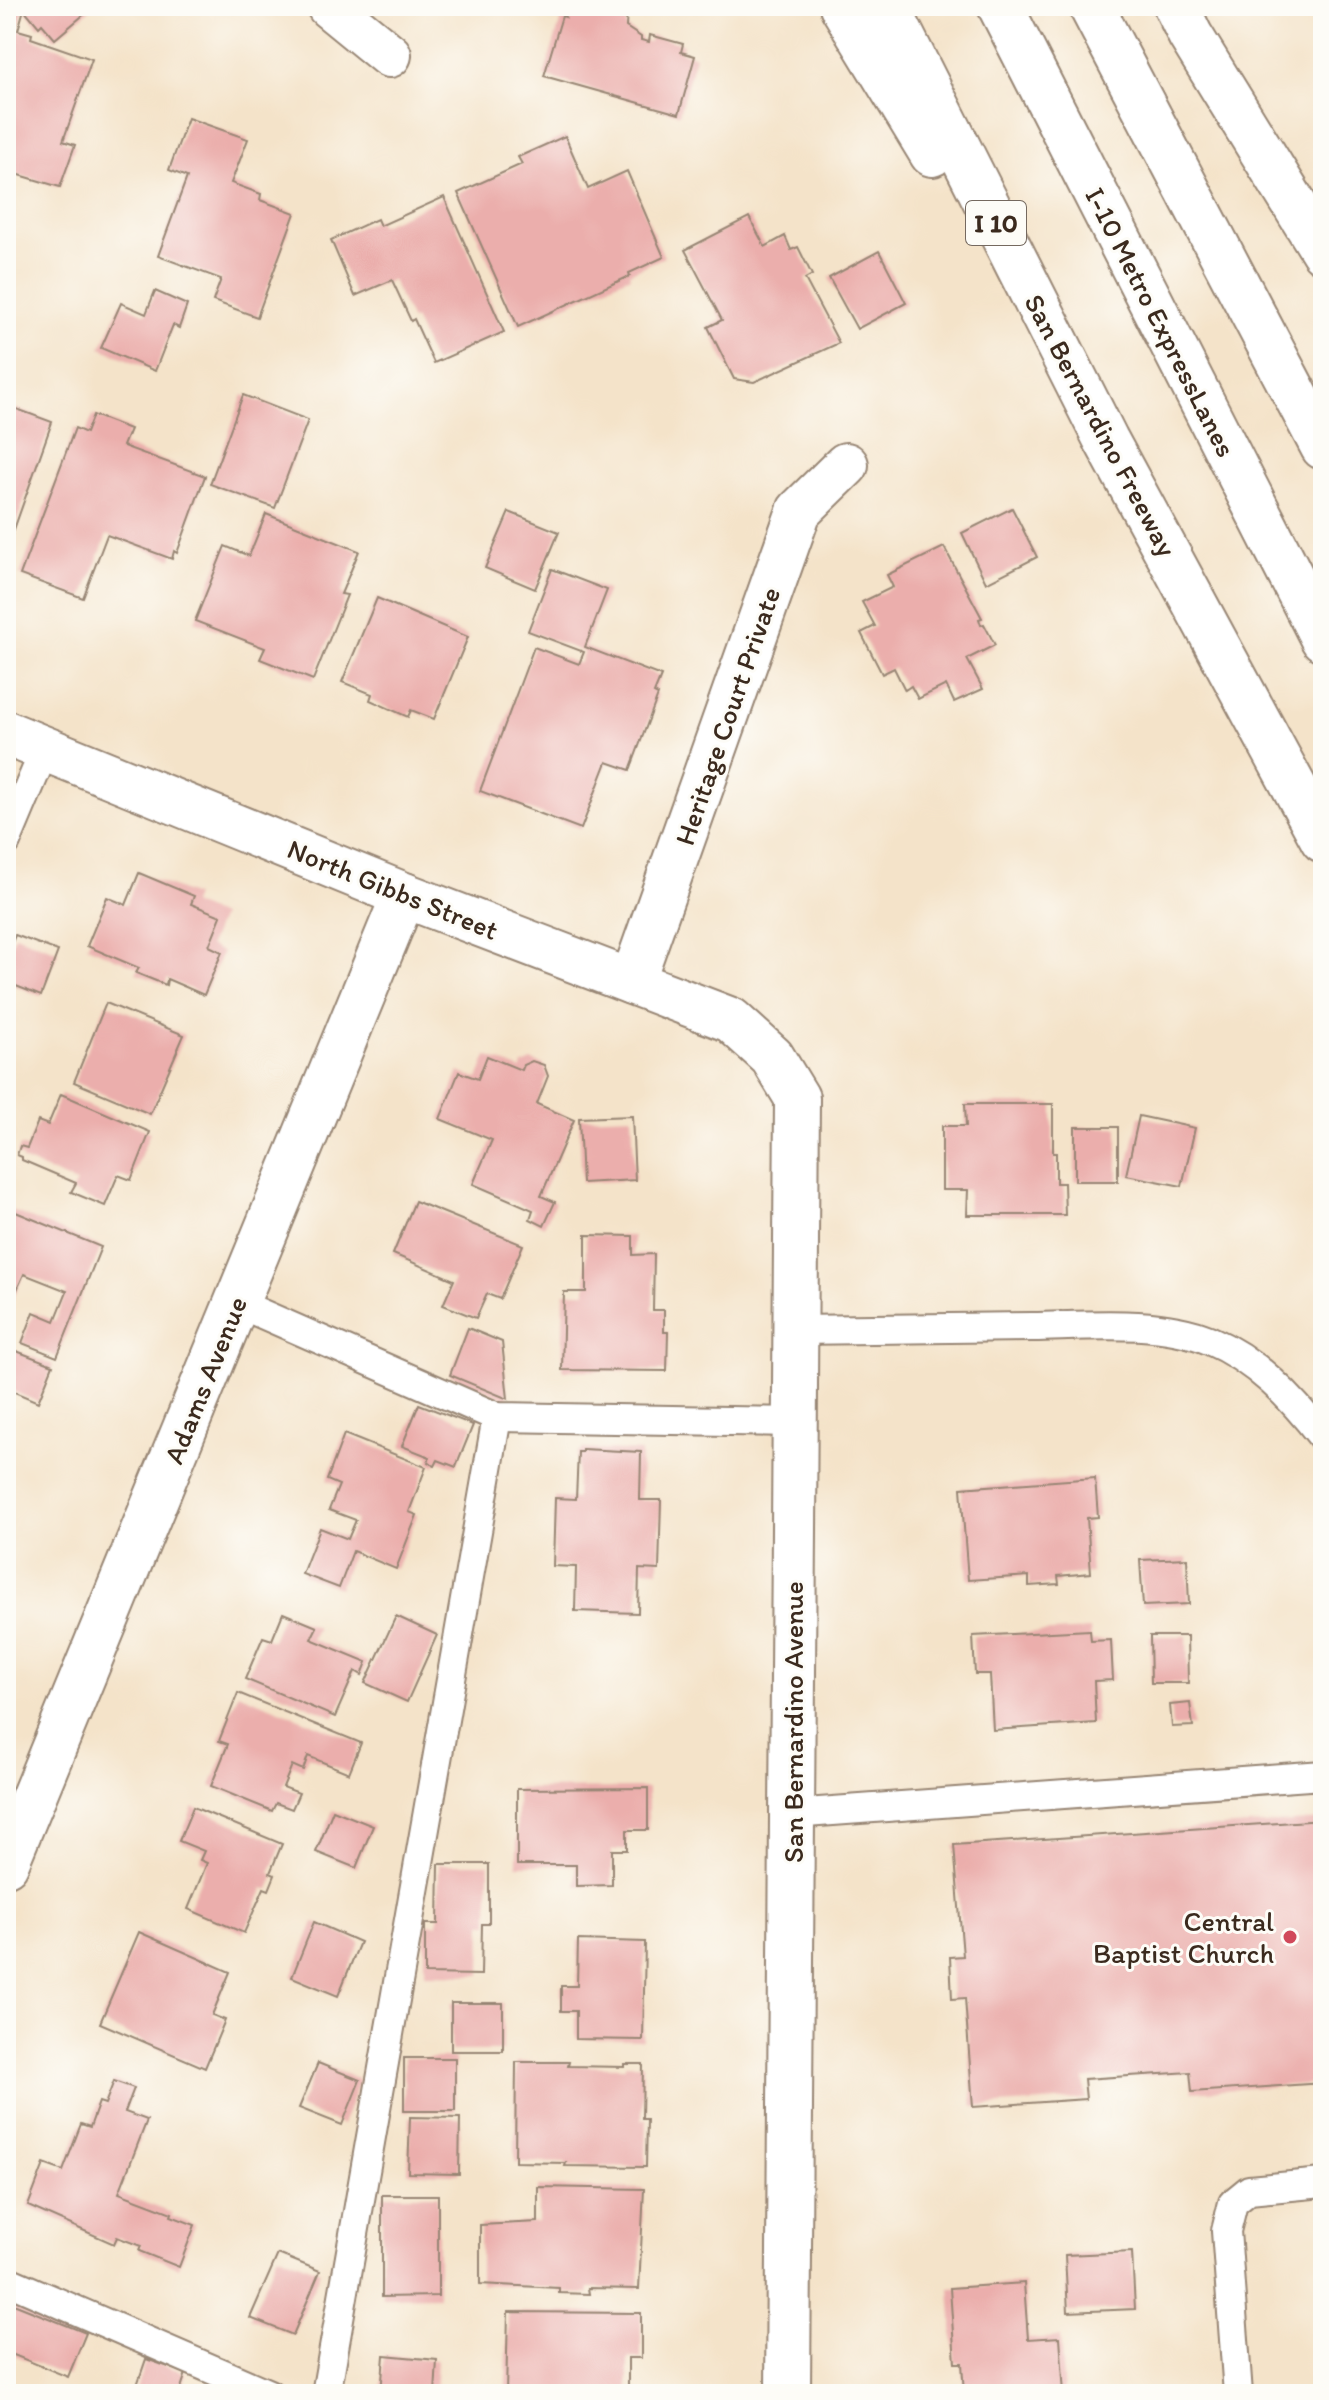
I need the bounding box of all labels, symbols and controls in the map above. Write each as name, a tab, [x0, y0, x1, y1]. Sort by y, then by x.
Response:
street label: I-10 Metro ExpressLanes	[1078, 182, 1244, 462]
road number: I 10	[966, 201, 1026, 245]
street label: San Bernardino Freeway	[1017, 288, 1185, 562]
street label: Heritage Court Private	[667, 582, 787, 850]
street label: North Gibbs Street	[283, 831, 503, 947]
street label: Adams Avenue	[156, 1291, 254, 1469]
street label: San Bernardino Avenue	[776, 1581, 810, 1863]
place label: Central Baptist Church	[1093, 1904, 1274, 1970]
marker: Central Baptist Church	[1281, 1928, 1299, 1946]

